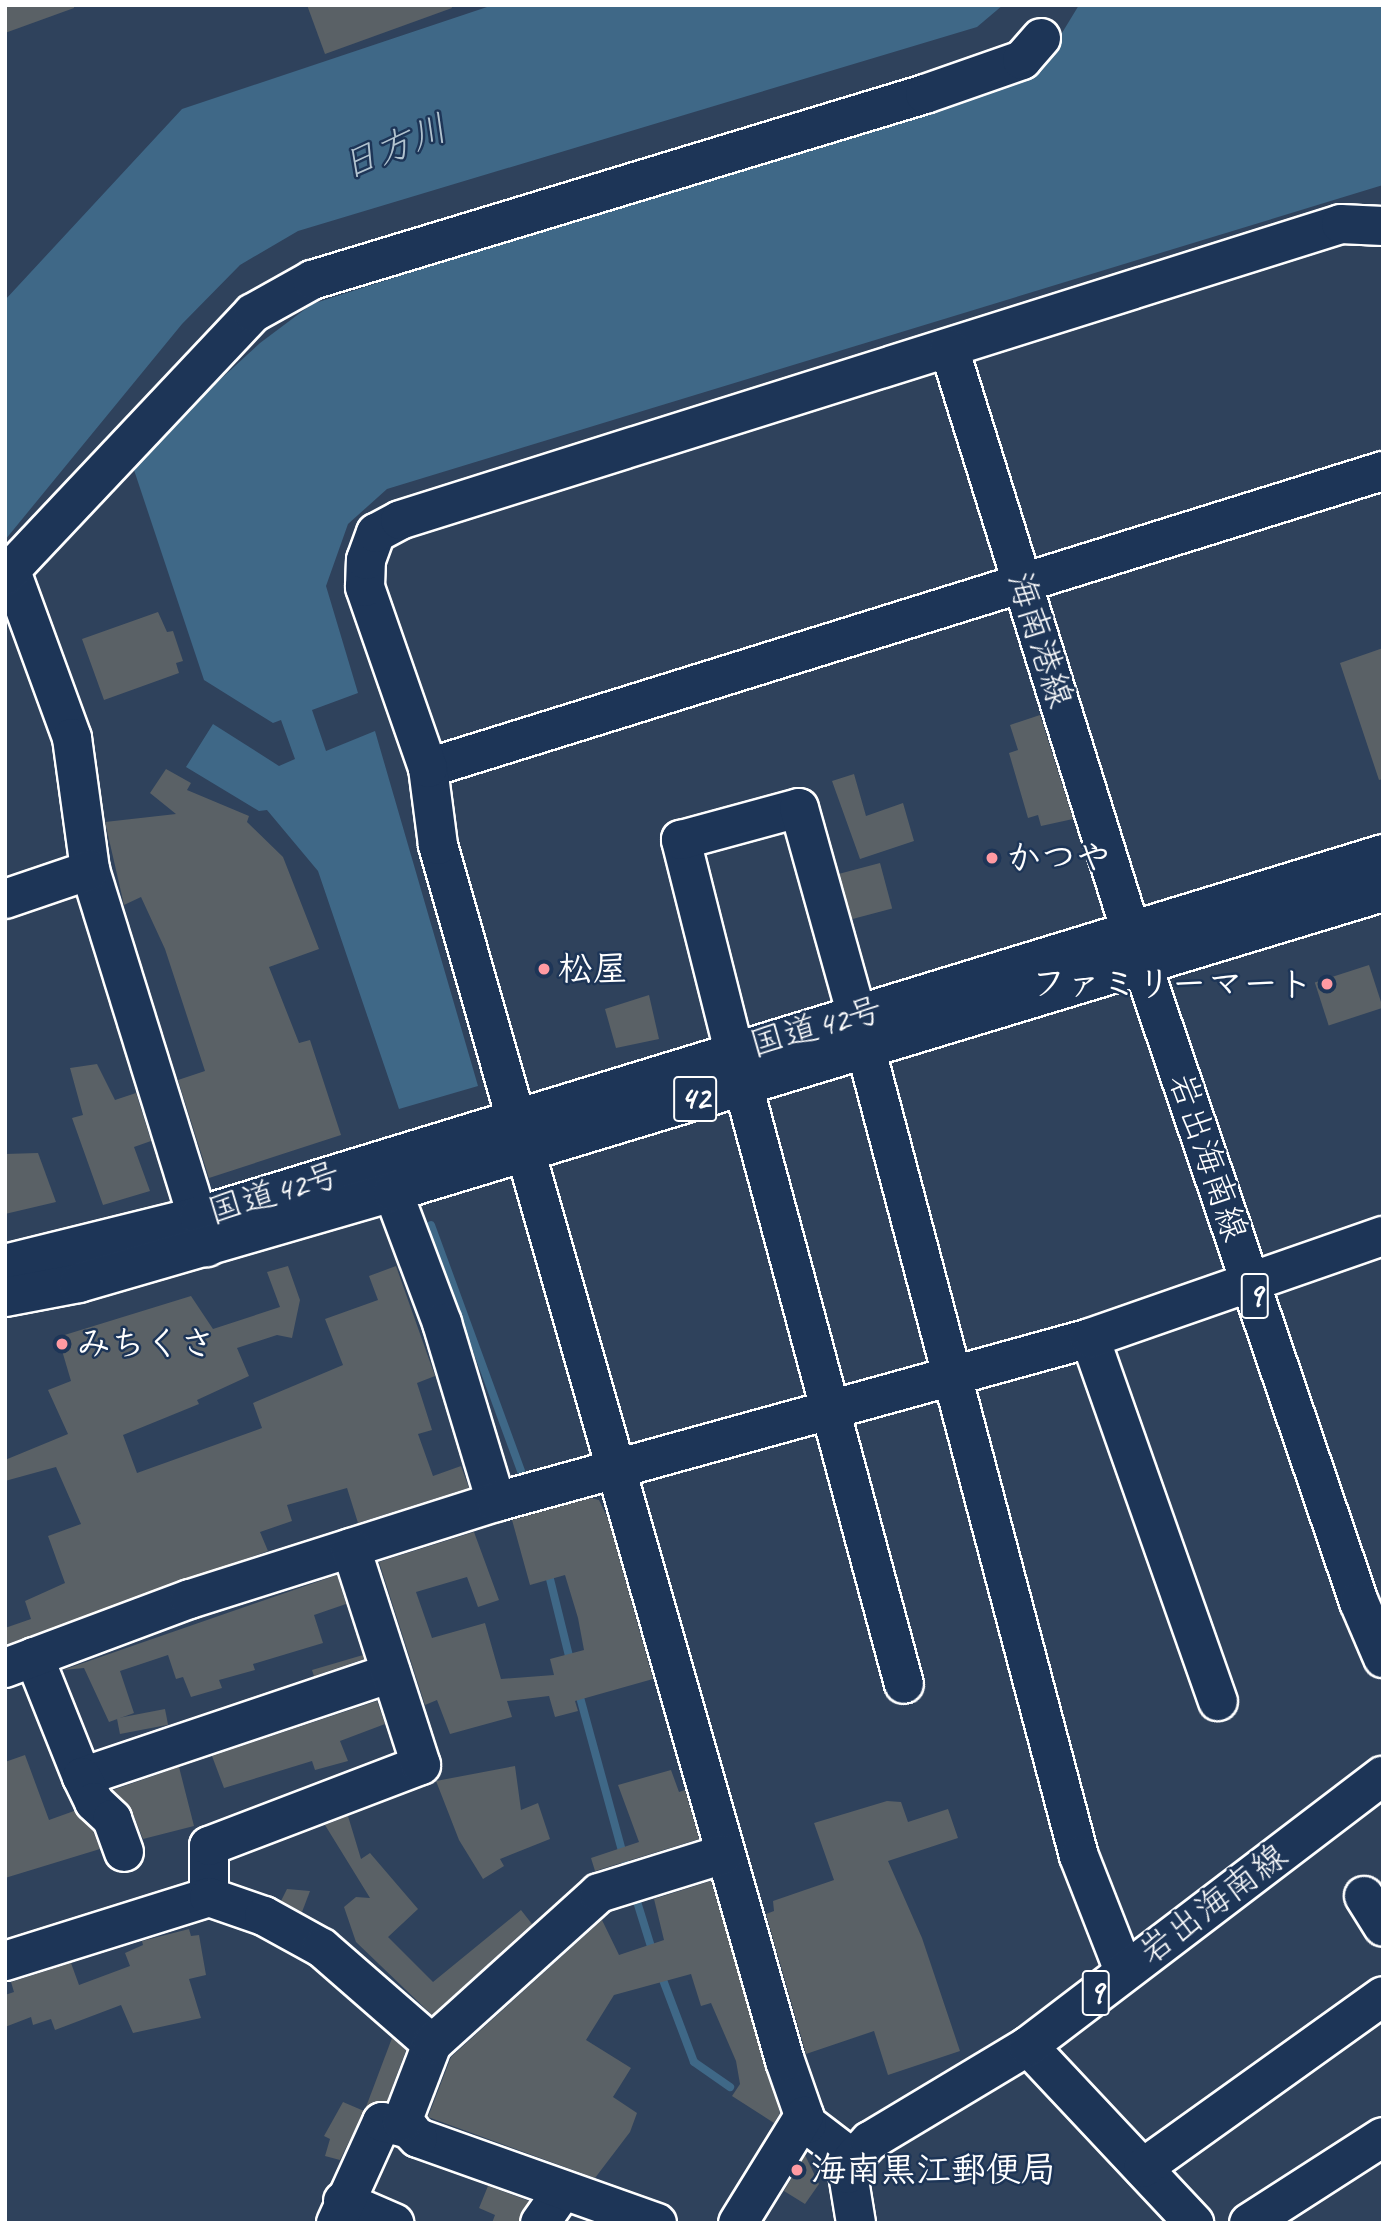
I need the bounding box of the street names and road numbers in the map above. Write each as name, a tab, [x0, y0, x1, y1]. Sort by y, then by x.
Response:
street label: 海南港線	[998, 567, 1082, 713]
street label: 国道42号	[745, 988, 887, 1066]
street label: 岩出海南線	[1160, 1067, 1256, 1247]
road number: 42	[672, 1070, 718, 1128]
street label: 国道42号	[203, 1153, 345, 1233]
road number: 9	[1239, 1266, 1271, 1326]
street label: 岩出海南線	[1130, 1835, 1296, 1973]
road number: 9	[1080, 1964, 1112, 2022]

